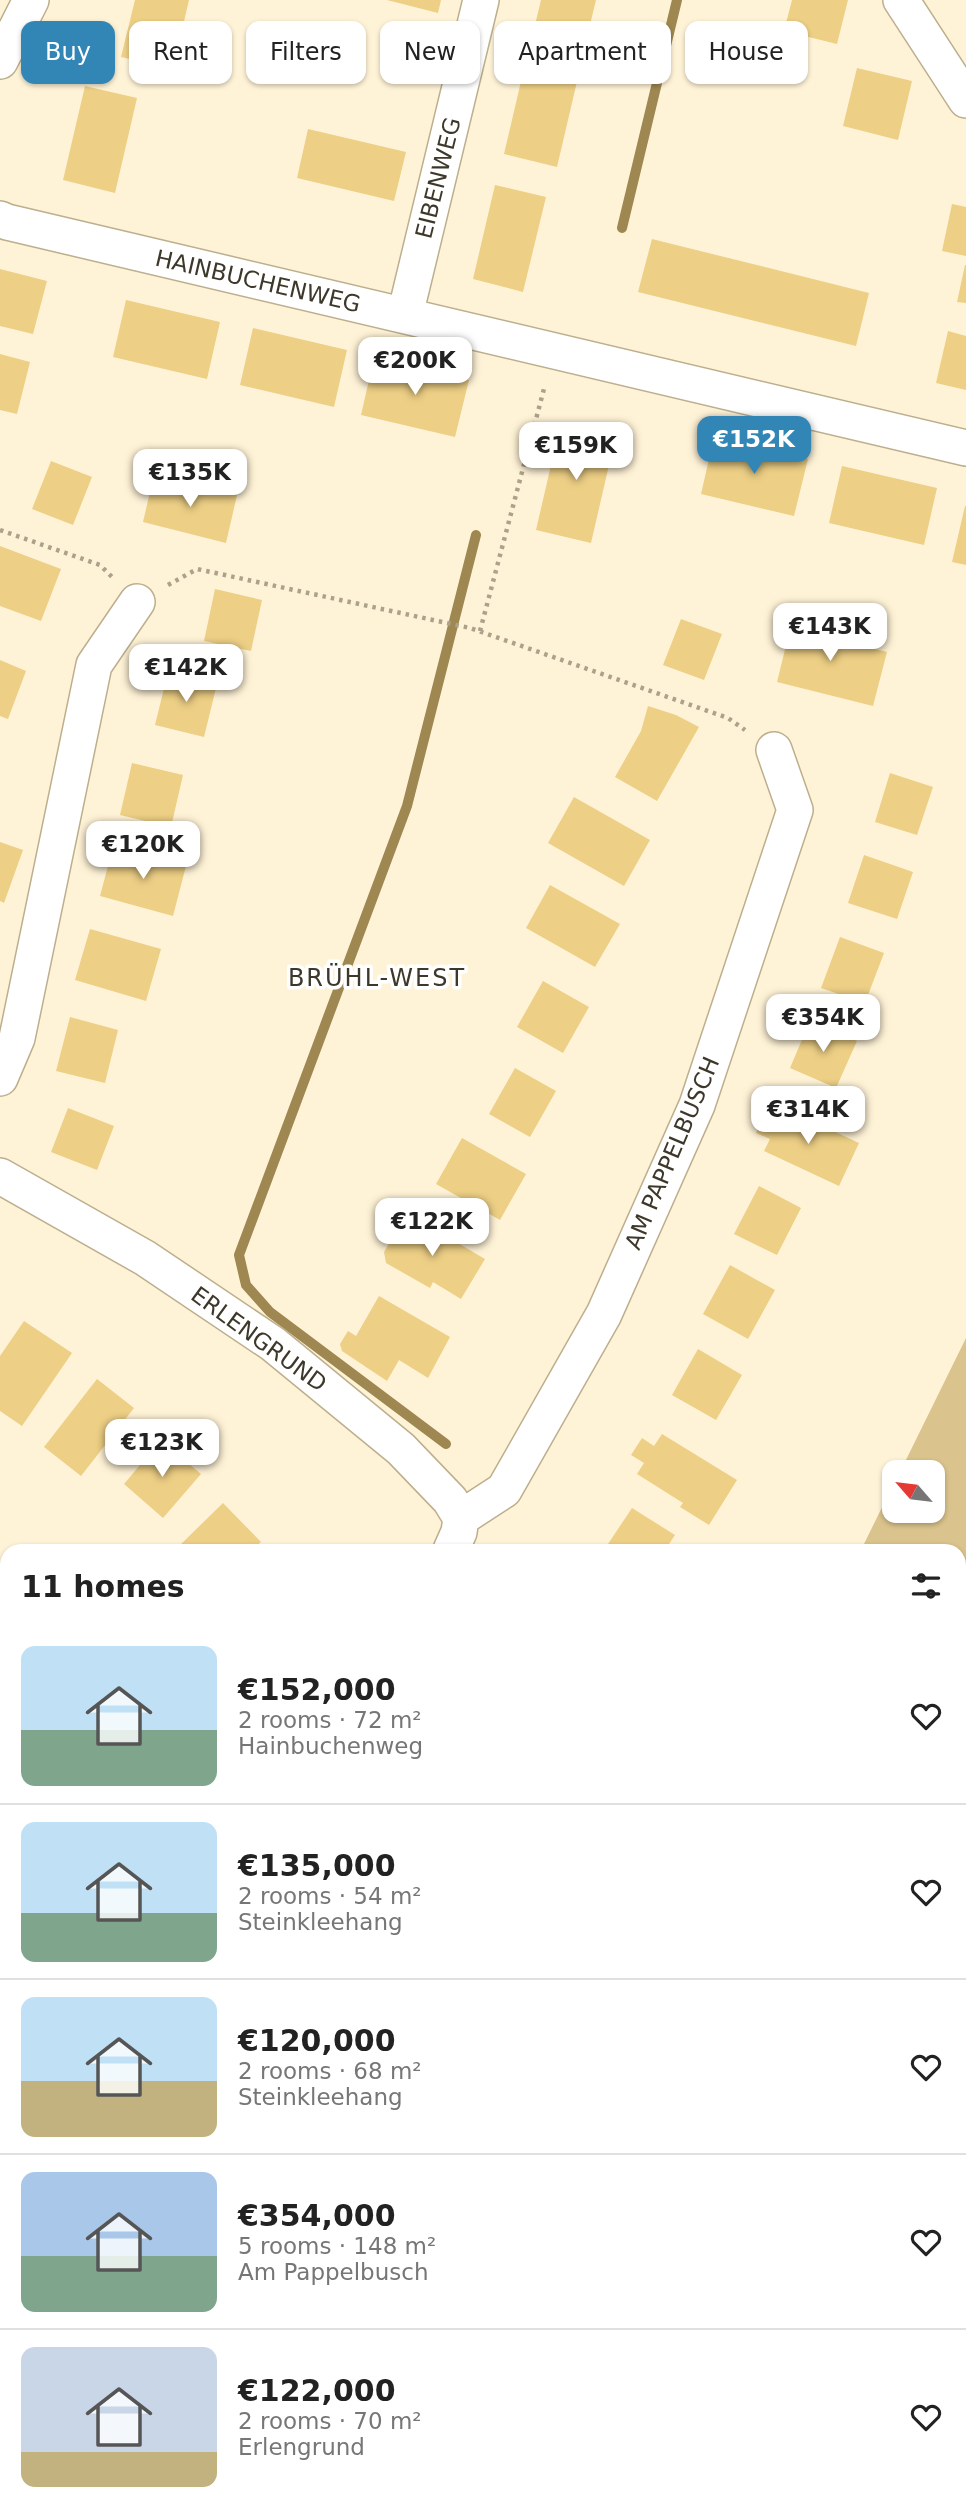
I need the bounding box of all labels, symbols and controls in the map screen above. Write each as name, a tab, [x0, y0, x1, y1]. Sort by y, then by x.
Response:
chip: Buy	[21, 21, 115, 84]
chip: Rent	[129, 21, 232, 84]
chip: Filters	[246, 21, 366, 84]
chip: New	[380, 21, 480, 84]
chip: Apartment	[494, 21, 671, 84]
chip: House	[685, 21, 808, 84]
street label: EIBENWEG	[410, 115, 466, 241]
street label: HAINBUCHENWEG	[153, 245, 363, 317]
pin: €200K	[366, 338, 464, 397]
text: €200K	[374, 347, 456, 373]
pin: €152K	[705, 416, 803, 476]
pin: €159K	[527, 422, 625, 482]
text: €152K	[713, 426, 795, 452]
text: €159K	[535, 432, 617, 458]
pin: €135K	[141, 449, 239, 509]
text: €135K	[149, 459, 231, 485]
pin: €143K	[781, 604, 879, 663]
text: €143K	[789, 613, 871, 639]
pin: €142K	[137, 644, 235, 704]
text: €142K	[145, 654, 227, 680]
pin: €120K	[94, 822, 192, 881]
text: €120K	[102, 831, 184, 857]
district label: BRÜHL-WEST	[288, 963, 466, 992]
pin: €354K	[774, 995, 872, 1054]
text: €354K	[782, 1004, 864, 1030]
street label: AM PAPPELBUSCH	[620, 1053, 724, 1253]
pin: €314K	[759, 1086, 857, 1146]
text: €314K	[767, 1096, 849, 1122]
pin: €122K	[383, 1198, 481, 1258]
text: €122K	[391, 1208, 473, 1234]
street label: ERLENGRUND	[186, 1281, 332, 1397]
pin: €123K	[113, 1420, 211, 1479]
text: €123K	[121, 1429, 203, 1455]
north arrow	[882, 1460, 945, 1522]
map controls	[882, 1460, 945, 1523]
icon: filters	[907, 1567, 945, 1605]
text: 11 homes	[21, 1569, 185, 1604]
text: €152,000	[238, 1672, 396, 1707]
icon: home	[77, 1674, 161, 1758]
icon: heart	[907, 1697, 945, 1735]
text: 2 rooms · 72 m²	[238, 1707, 422, 1733]
text: Hainbuchenweg	[238, 1733, 423, 1759]
text: €135,000	[238, 1848, 396, 1883]
icon: home	[77, 1850, 161, 1934]
icon: heart	[907, 1873, 945, 1911]
text: 2 rooms · 54 m²	[238, 1883, 422, 1909]
text: Steinkleehang	[238, 1909, 403, 1935]
text: €120,000	[238, 2023, 396, 2058]
icon: home	[77, 2025, 161, 2109]
icon: heart	[907, 2048, 945, 2086]
text: 2 rooms · 68 m²	[238, 2058, 422, 2084]
text: Steinkleehang	[238, 2084, 403, 2110]
text: €354,000	[238, 2198, 396, 2233]
icon: home	[77, 2200, 161, 2284]
icon: heart	[907, 2223, 945, 2261]
text: 5 rooms · 148 m²	[238, 2233, 436, 2259]
text: Am Pappelbusch	[238, 2259, 429, 2285]
text: €122,000	[238, 2373, 396, 2408]
icon: home	[77, 2375, 161, 2459]
icon: heart	[907, 2398, 945, 2436]
text: 2 rooms · 70 m²	[238, 2408, 422, 2434]
text: Erlengrund	[238, 2434, 365, 2460]

